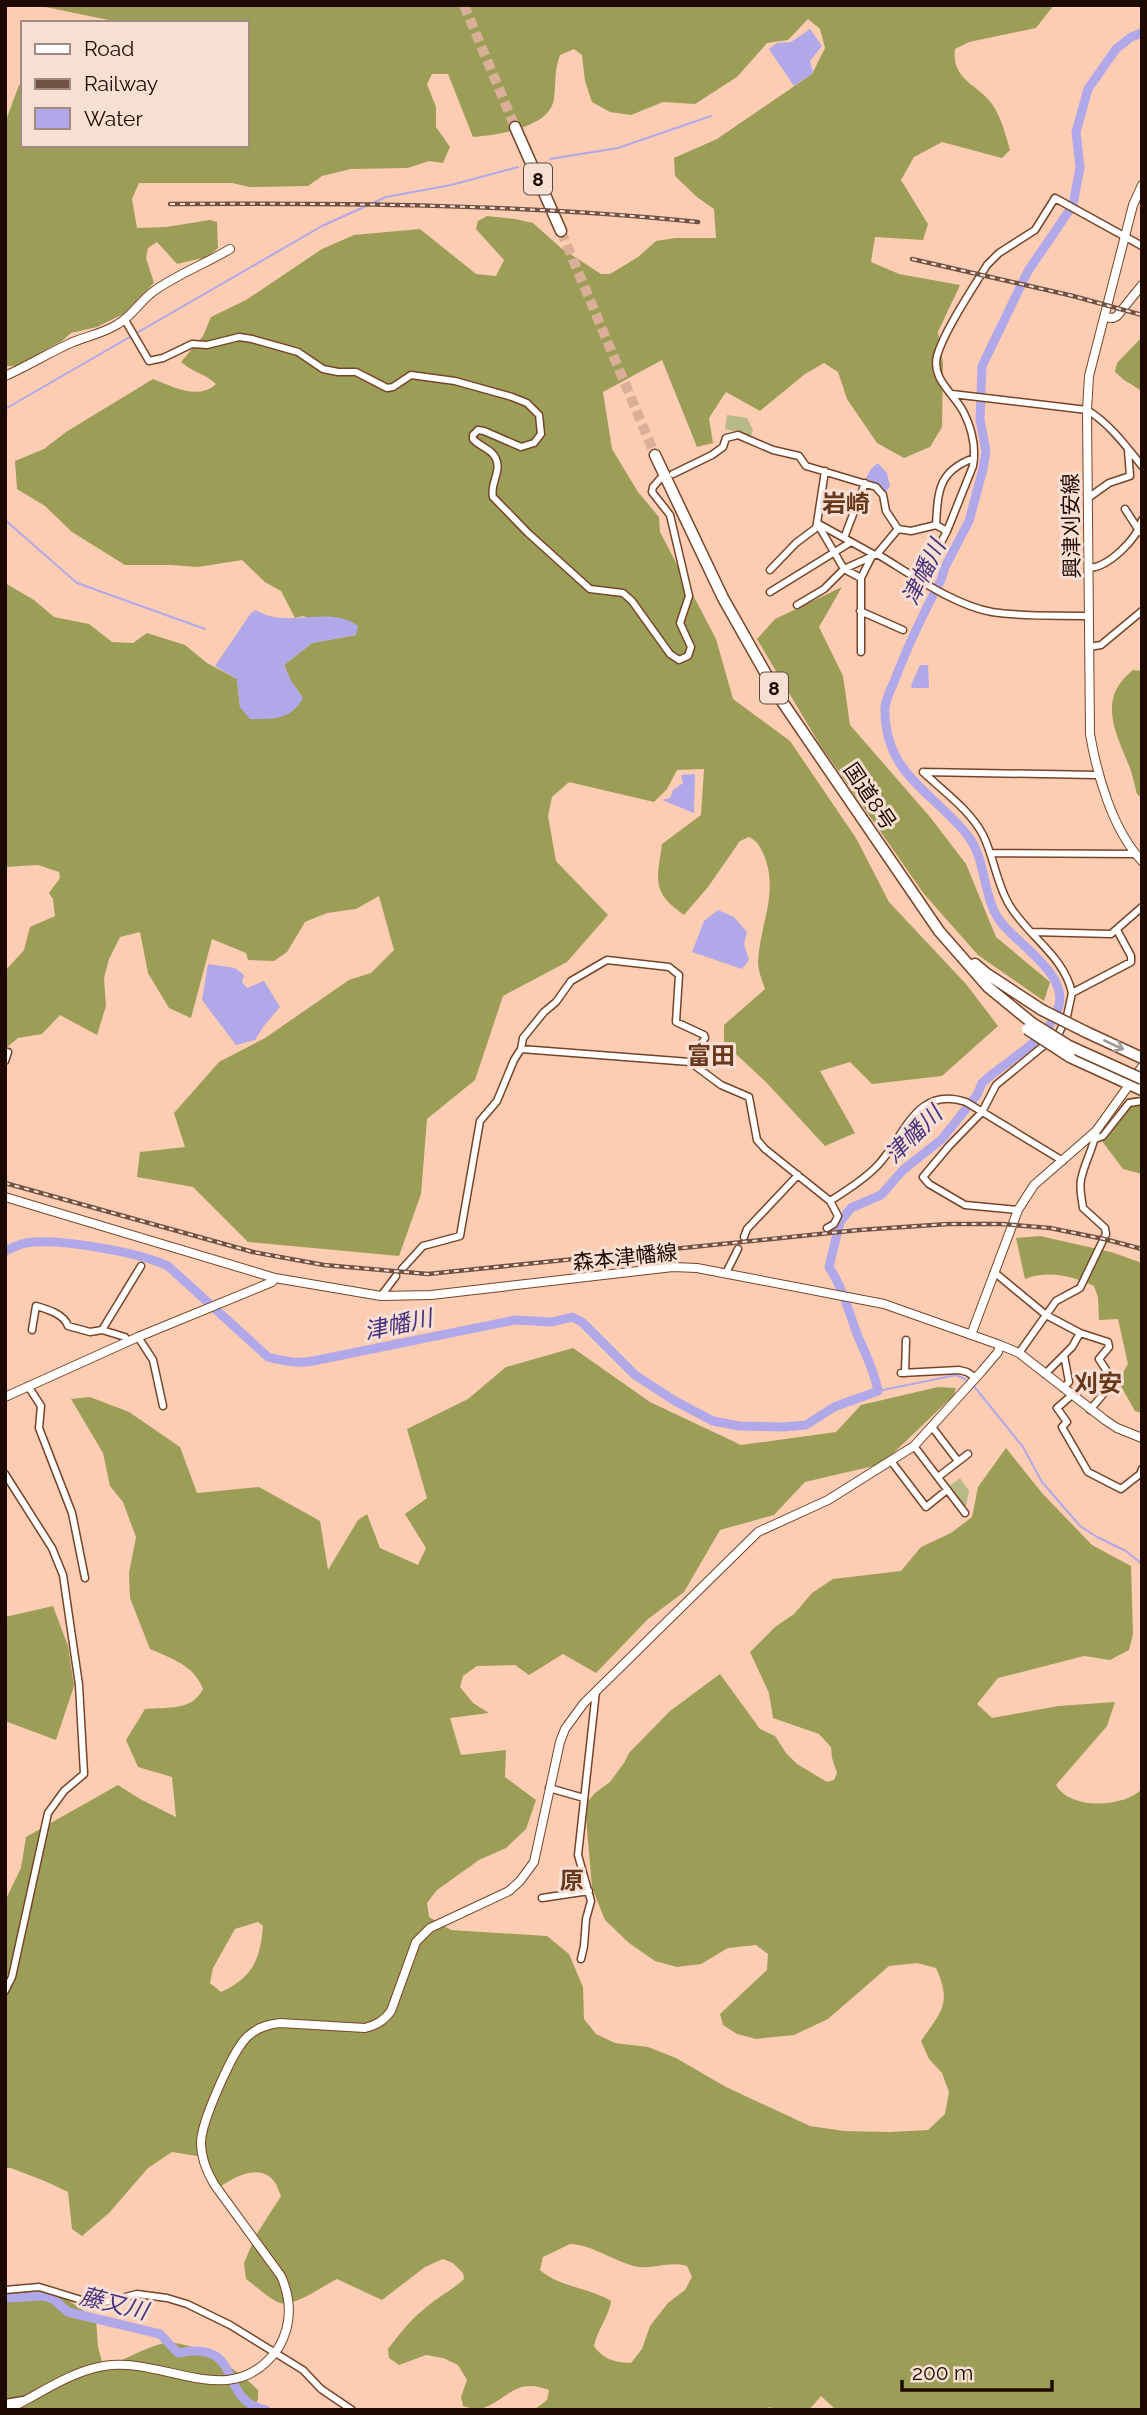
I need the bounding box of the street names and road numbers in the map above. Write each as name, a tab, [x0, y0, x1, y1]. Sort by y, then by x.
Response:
road number: 8	[524, 164, 552, 195]
street label: 興津刈安線	[1058, 473, 1084, 579]
road number: 8	[760, 673, 788, 704]
street label: 国道8号	[839, 758, 901, 834]
street label: 森本津幡線	[571, 1239, 679, 1275]

